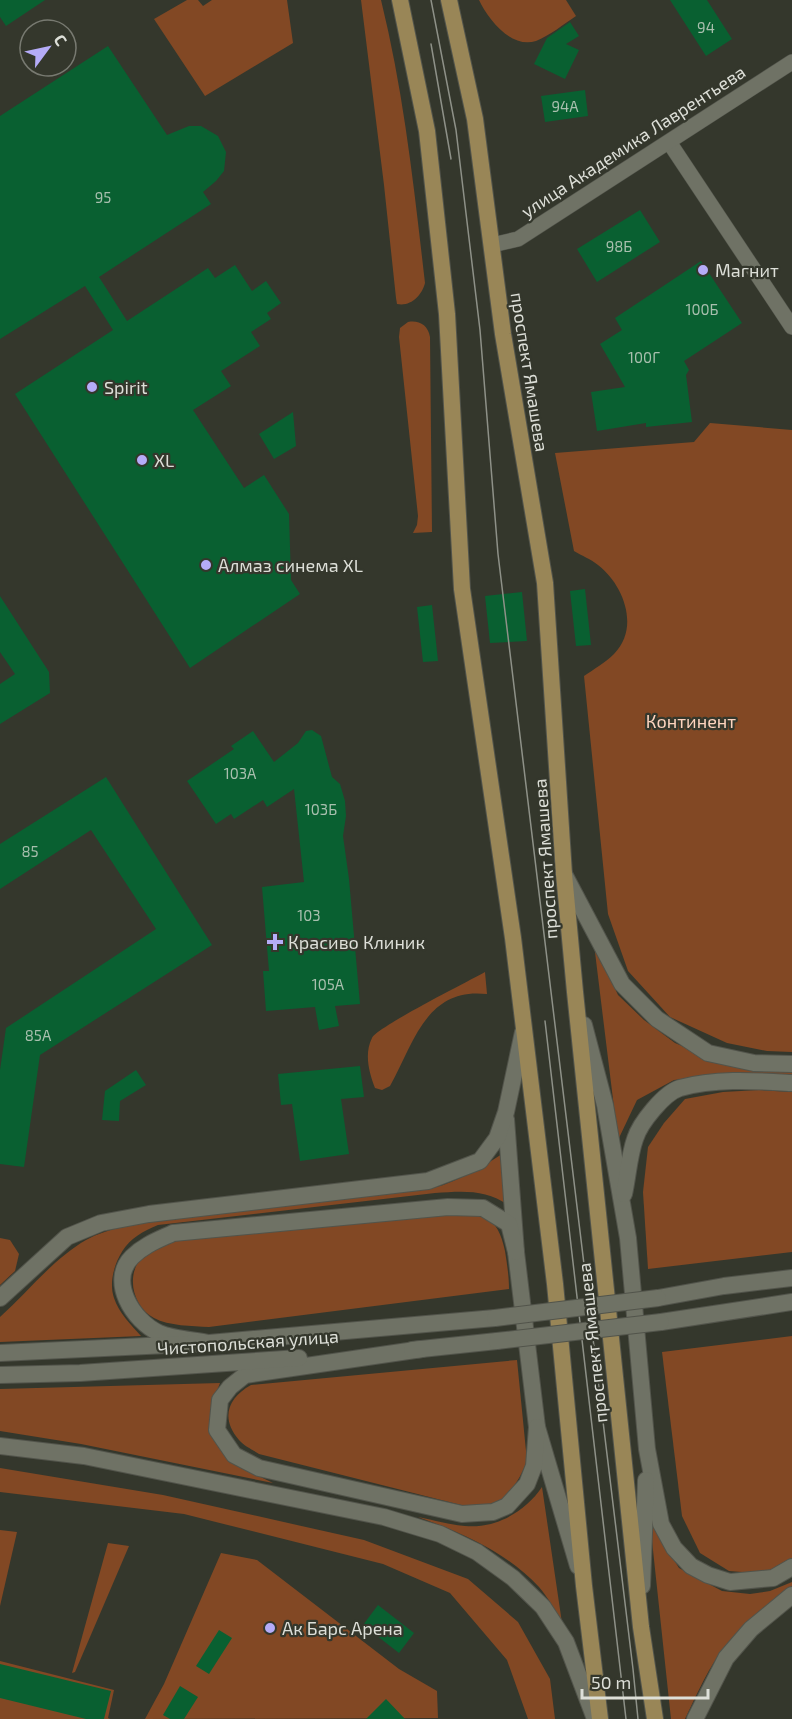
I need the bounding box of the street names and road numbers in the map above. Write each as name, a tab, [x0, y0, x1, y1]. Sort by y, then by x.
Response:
street label: улица Академика Лаврентьева	[517, 60, 749, 222]
street label: проспект Ямашева	[507, 291, 553, 453]
street label: проспект Ямашева	[528, 778, 562, 940]
street label: проспект Ямашева	[573, 1262, 611, 1424]
street label: Чистопольская улица	[156, 1325, 340, 1359]

